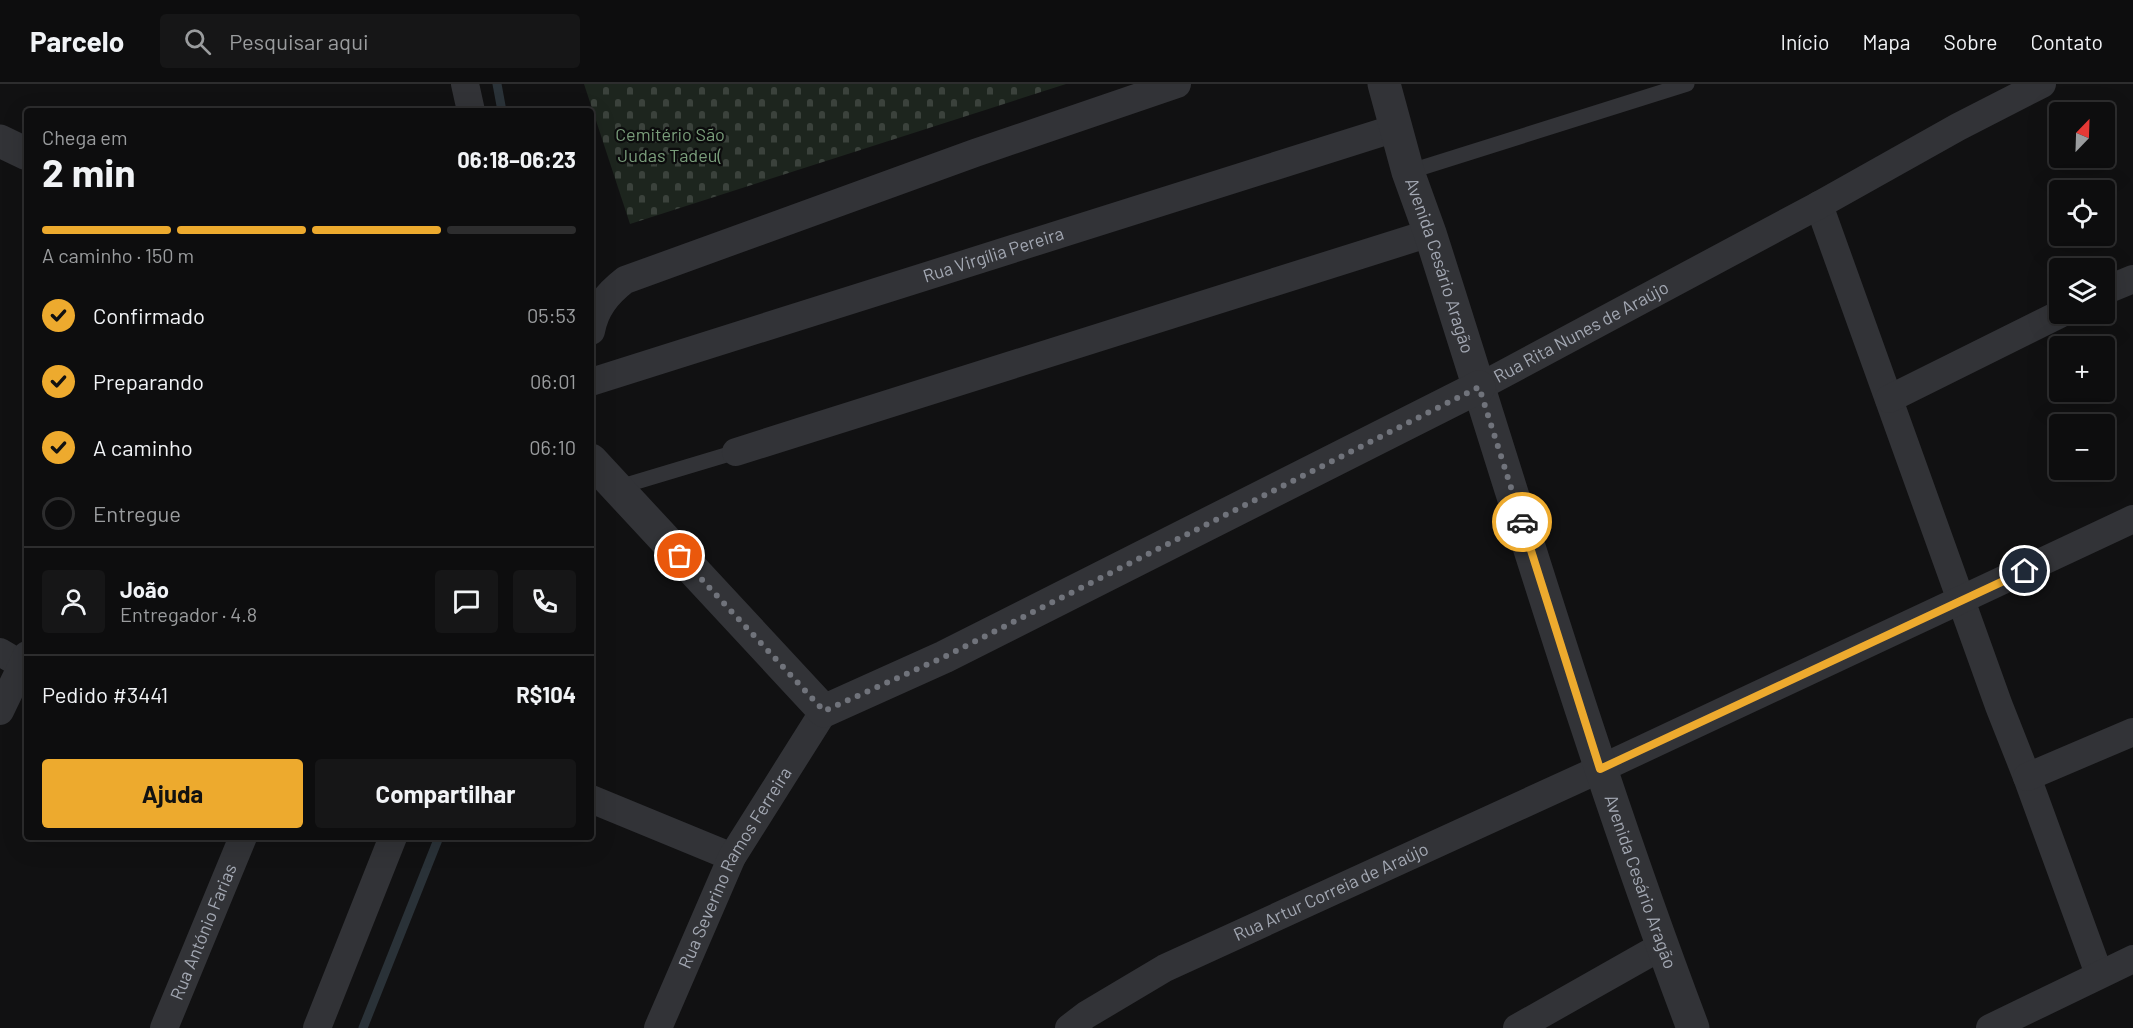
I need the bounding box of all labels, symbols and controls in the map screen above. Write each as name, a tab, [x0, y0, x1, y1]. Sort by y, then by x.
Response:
search box	[160, 14, 580, 68]
text: Parcelo	[30, 24, 124, 58]
icon: search	[181, 25, 214, 58]
text: Pesquisar aqui	[229, 28, 369, 54]
text: Início	[1781, 29, 1829, 54]
text: Mapa	[1862, 29, 1911, 54]
text: Sobre	[1944, 29, 1997, 54]
text: Contato	[2030, 29, 2103, 54]
north arrow	[2049, 102, 2115, 168]
map controls	[2049, 102, 2115, 480]
park label: Cemitério São Judas Tadeu(	[615, 123, 725, 166]
text: Chega em	[42, 125, 128, 149]
text: 06:18–06:23	[457, 146, 576, 172]
text: 2 min	[42, 148, 135, 195]
street label: Avenida Cesário Aragão	[1401, 175, 1479, 356]
button: locate	[2049, 180, 2115, 246]
street label: Rua Virgília Pereira	[920, 222, 1066, 287]
text: A caminho · 150 m	[42, 243, 194, 267]
button: layers	[2049, 258, 2115, 324]
street label: Rua Rita Nunes de Araújo	[1490, 276, 1672, 387]
icon: check	[42, 299, 75, 332]
text: Confirmado	[93, 302, 205, 328]
text: 05:53	[527, 303, 576, 327]
button: +	[2049, 336, 2115, 402]
icon: check	[42, 365, 75, 398]
text: Preparando	[93, 368, 204, 394]
text: 06:01	[530, 369, 576, 393]
button: −	[2049, 414, 2115, 480]
icon: check	[42, 431, 75, 464]
text: A caminho	[93, 434, 193, 460]
text: 06:10	[529, 435, 576, 459]
courier	[1492, 492, 1552, 552]
text: Entregue	[93, 500, 181, 526]
icon: car	[1506, 506, 1539, 539]
pin	[654, 530, 705, 581]
icon: bag	[663, 539, 696, 572]
pin	[1999, 545, 2050, 596]
icon: home	[2008, 554, 2041, 587]
button: person	[42, 570, 105, 633]
button: chat	[435, 570, 498, 633]
button: phone	[513, 570, 576, 633]
text: João	[120, 576, 169, 602]
text: Entregador · 4.8	[120, 602, 257, 626]
text: Pedido #3441	[42, 681, 168, 707]
text: R$104	[516, 681, 576, 707]
button: Ajuda	[42, 759, 303, 828]
button: Compartilhar	[315, 759, 576, 828]
street label: Rua Severino Ramos Ferreira	[673, 763, 796, 972]
street label: Avenida Cesário Aragão	[1600, 791, 1682, 972]
street label: Rua Artur Correia de Araújo	[1230, 837, 1432, 945]
street label: Rua António Farias	[165, 860, 241, 1003]

